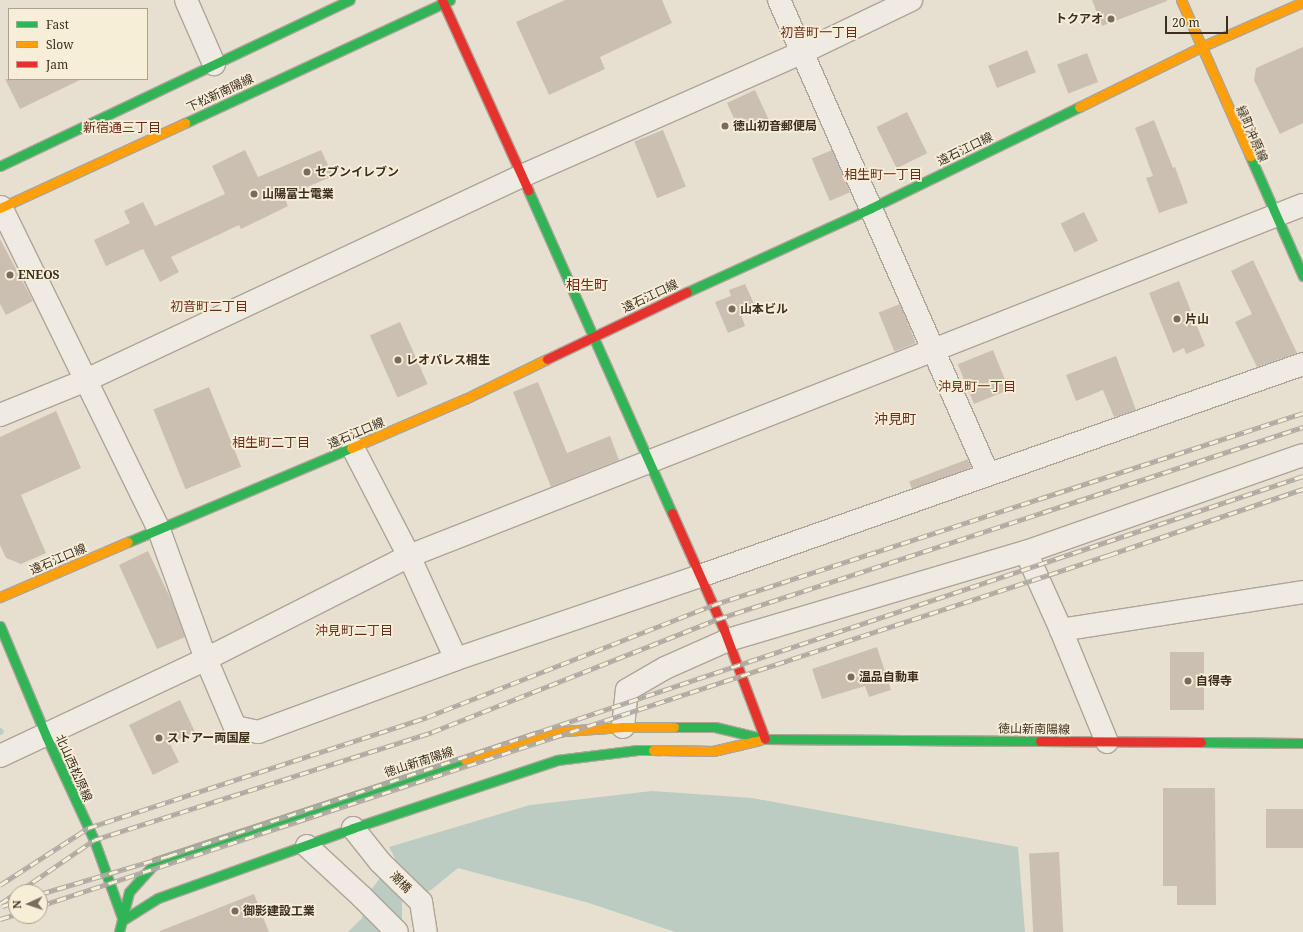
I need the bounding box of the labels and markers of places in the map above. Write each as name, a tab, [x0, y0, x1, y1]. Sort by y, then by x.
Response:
place label: トクアオ	[1055, 12, 1103, 26]
marker: トクアオ	[1106, 14, 1116, 24]
place label: 徳山初音郵便局	[733, 119, 817, 133]
marker: 徳山初音郵便局	[720, 121, 730, 131]
place label: セブンイレブン	[315, 165, 399, 179]
marker: セブンイレブン	[302, 167, 312, 177]
place label: 山陽富士電業	[262, 187, 334, 201]
marker: 山陽富士電業	[249, 189, 259, 199]
place label: ENEOS	[18, 268, 60, 282]
marker: ENEOS	[5, 270, 15, 280]
place label: 山本ビル	[740, 302, 788, 316]
marker: 山本ビル	[727, 304, 737, 314]
place label: 片山	[1185, 312, 1209, 326]
marker: 片山	[1172, 314, 1182, 324]
place label: レオパレス相生	[406, 353, 490, 367]
marker: レオパレス相生	[393, 355, 403, 365]
place label: 温品自動車	[859, 670, 919, 684]
marker: 温品自動車	[846, 672, 856, 682]
place label: 自得寺	[1196, 674, 1232, 688]
marker: 自得寺	[1183, 676, 1193, 686]
place label: ストアー両国屋	[167, 731, 250, 745]
marker: ストアー両国屋	[154, 733, 164, 743]
place label: 御影建設工業	[243, 904, 315, 918]
marker: 御影建設工業	[230, 906, 240, 916]

